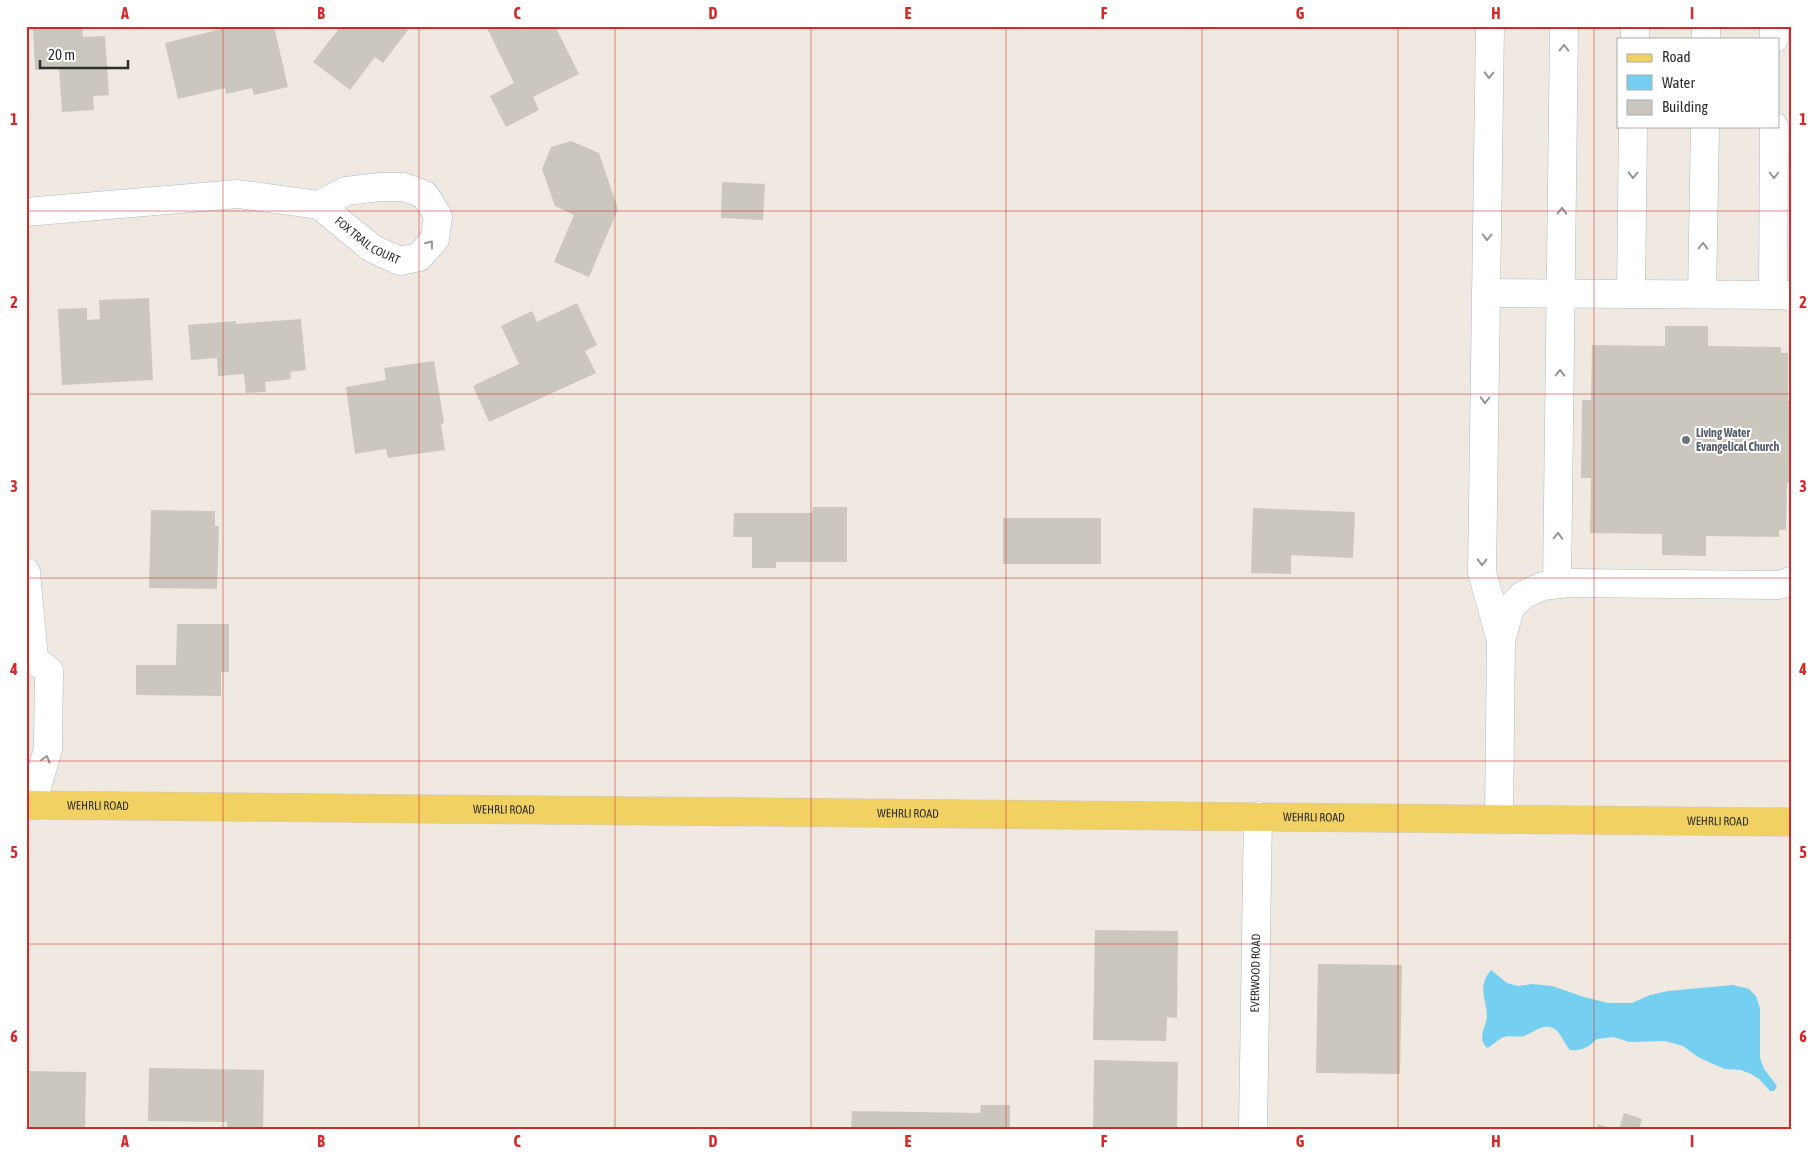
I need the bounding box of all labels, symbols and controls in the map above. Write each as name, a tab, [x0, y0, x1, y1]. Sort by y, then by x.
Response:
text: A	[120, 4, 129, 22]
text: B	[317, 4, 325, 22]
text: C	[513, 4, 521, 22]
text: D	[709, 4, 718, 22]
text: E	[905, 4, 912, 22]
text: F	[1101, 4, 1108, 22]
text: G	[1296, 4, 1305, 22]
text: H	[1491, 4, 1501, 22]
text: I	[1690, 4, 1694, 22]
scale bar	[40, 38, 128, 70]
legend	[1617, 38, 1780, 128]
one-way arrow	[1559, 44, 1569, 52]
text: 20 m	[48, 46, 75, 63]
text: Road	[1662, 48, 1691, 65]
one-way arrow	[1484, 71, 1495, 79]
text: Water	[1662, 74, 1695, 91]
text: Building	[1662, 98, 1708, 115]
text: 1	[10, 110, 18, 128]
text: 1	[1799, 110, 1807, 128]
one-way arrow	[1768, 171, 1779, 179]
one-way arrow	[1628, 172, 1638, 179]
one-way arrow	[1557, 206, 1567, 214]
street label: FOX TRAIL COURT	[332, 214, 403, 267]
one-way arrow	[1482, 234, 1492, 242]
one-way arrow	[424, 240, 433, 250]
one-way arrow	[1698, 241, 1708, 249]
text: 2	[10, 293, 18, 311]
text: 2	[1799, 293, 1807, 311]
one-way arrow	[1555, 369, 1565, 376]
one-way arrow	[1479, 396, 1490, 404]
place label: Living Water Evangelical Church	[1696, 426, 1779, 454]
marker: Living Water Evangelical Church	[1680, 434, 1692, 446]
text: 3	[10, 477, 18, 495]
text: 3	[1799, 477, 1807, 495]
one-way arrow	[1553, 531, 1563, 539]
one-way arrow	[1477, 559, 1487, 567]
text: 4	[9, 660, 18, 678]
text: 4	[1798, 660, 1807, 678]
one-way arrow	[40, 755, 50, 763]
street label: WEHRLI ROAD	[67, 798, 129, 813]
street label: WEHRLI ROAD	[473, 802, 535, 817]
street label: WEHRLI ROAD	[877, 806, 939, 821]
street label: WEHRLI ROAD	[1283, 810, 1345, 825]
street label: WEHRLI ROAD	[1687, 814, 1749, 829]
text: 5	[10, 843, 18, 861]
text: 5	[1799, 843, 1807, 861]
street label: EVERWOOD ROAD	[1248, 933, 1263, 1012]
text: 6	[10, 1027, 18, 1045]
text: 6	[1799, 1027, 1807, 1045]
text: A	[120, 1132, 129, 1150]
text: B	[317, 1132, 325, 1150]
text: C	[513, 1132, 521, 1150]
text: D	[709, 1132, 718, 1150]
text: E	[905, 1132, 912, 1150]
text: F	[1101, 1132, 1108, 1150]
text: G	[1296, 1132, 1305, 1150]
text: H	[1491, 1132, 1501, 1150]
text: I	[1690, 1132, 1694, 1150]

